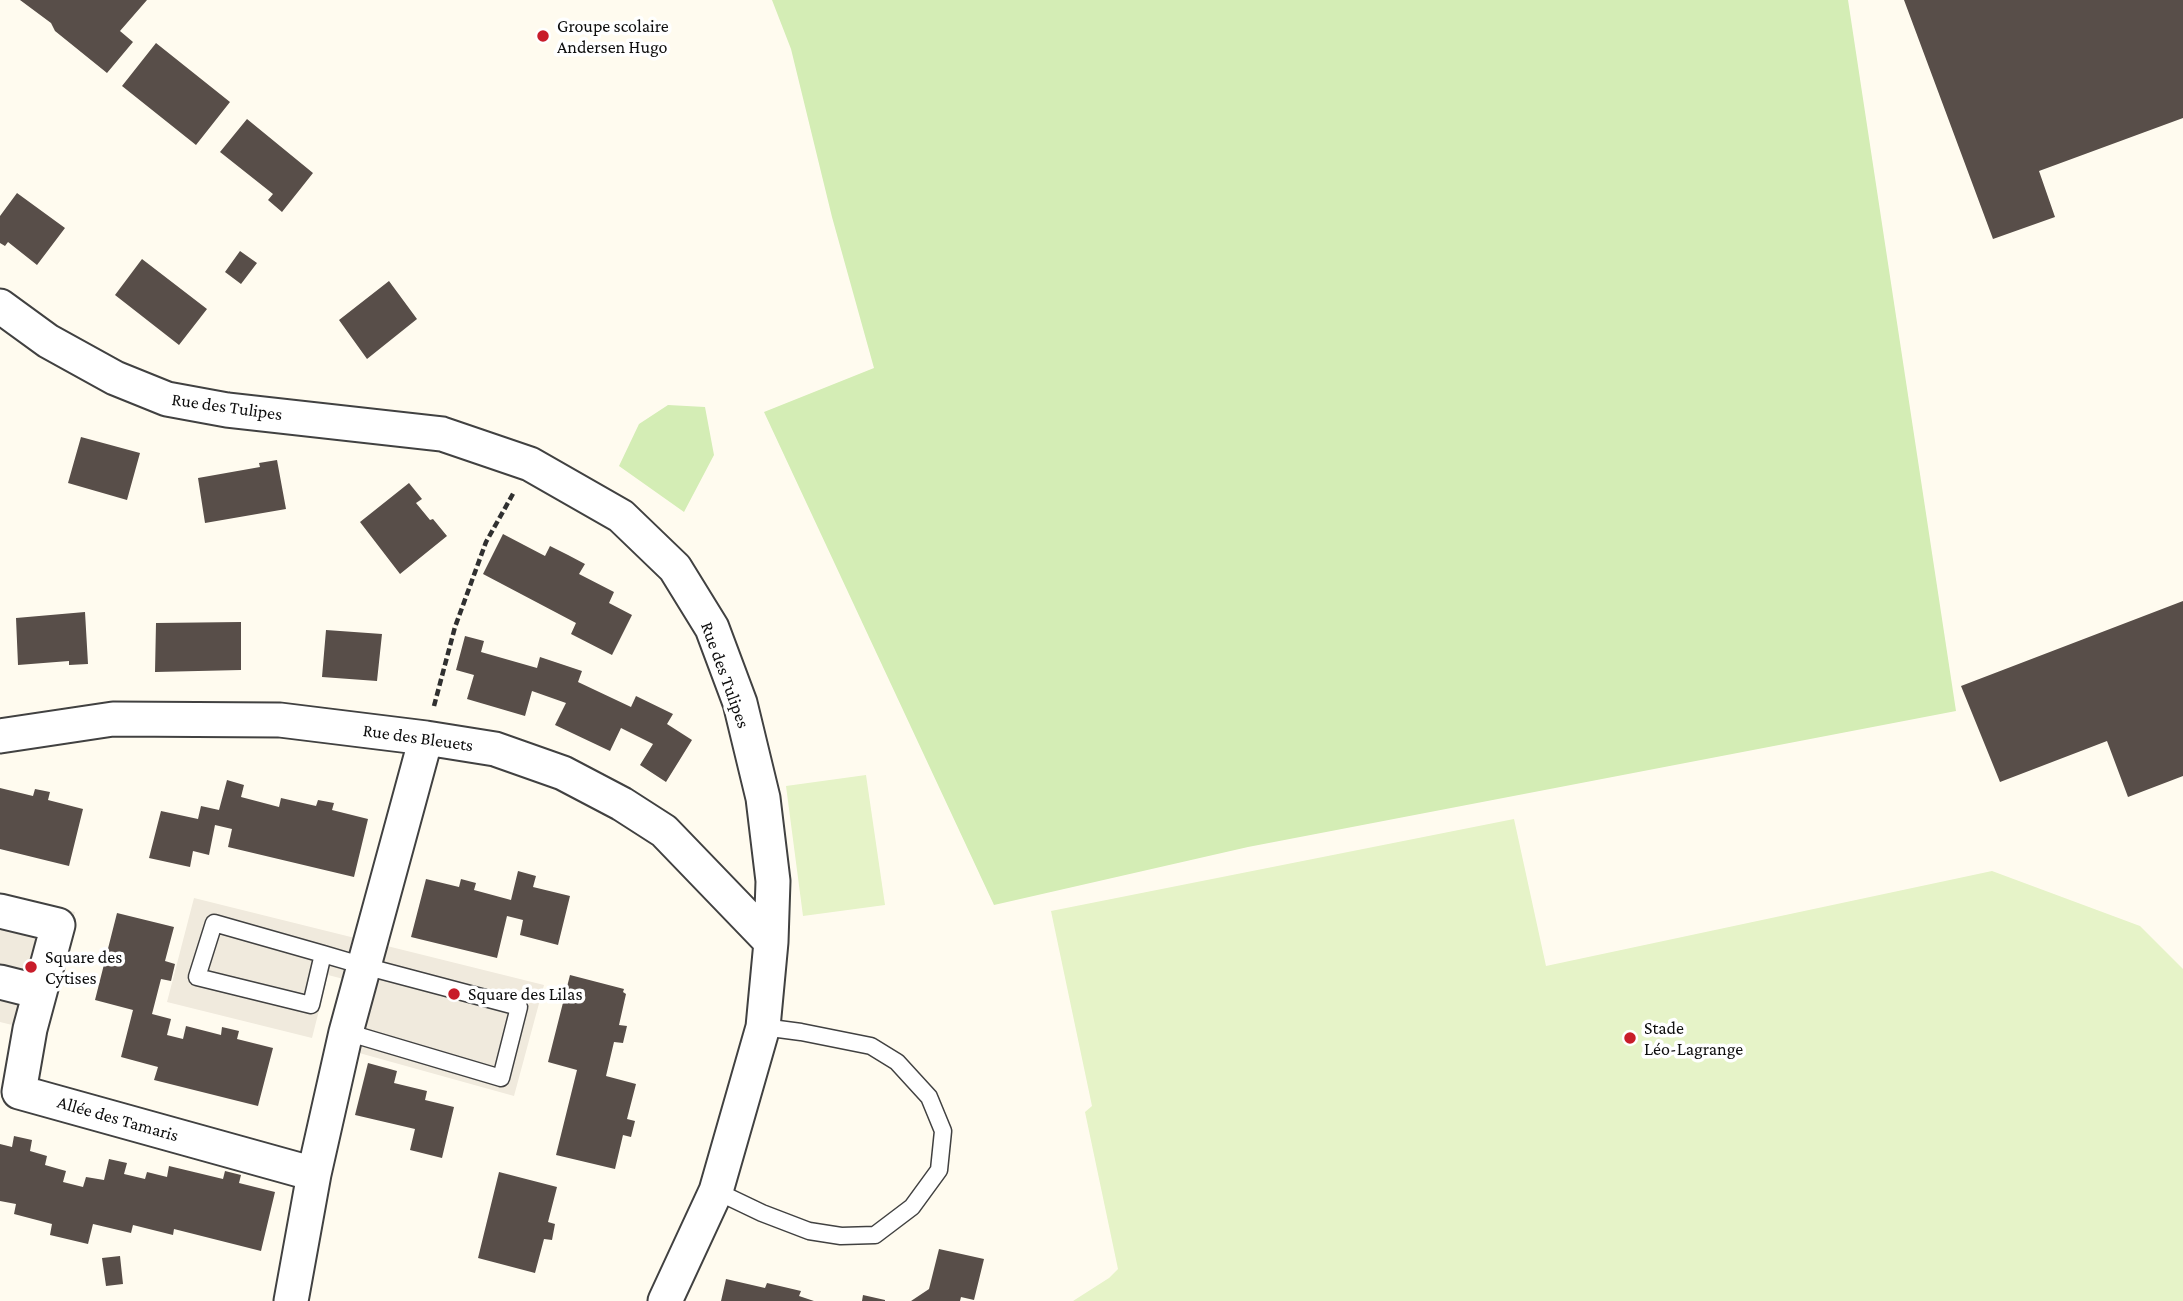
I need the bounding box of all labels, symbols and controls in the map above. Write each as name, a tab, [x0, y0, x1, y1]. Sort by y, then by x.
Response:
place label: Groupe scolaire Andersen Hugo	[557, 15, 669, 58]
marker: Groupe scolaire Andersen Hugo	[535, 28, 551, 44]
street label: Rue des Tulipes	[170, 389, 284, 425]
street label: Rue des Tulipes	[696, 619, 754, 731]
street label: Rue des Bleuets	[361, 720, 475, 756]
place label: Square des Cytises	[45, 946, 122, 988]
marker: Square des Cytises	[23, 959, 39, 975]
place label: Square des Lilas	[468, 983, 582, 1005]
marker: Square des Lilas	[446, 986, 462, 1002]
place label: Stade Léo-Lagrange	[1644, 1017, 1743, 1060]
marker: Stade Léo-Lagrange	[1622, 1030, 1638, 1046]
street label: Allée des Tamaris	[55, 1091, 181, 1147]

